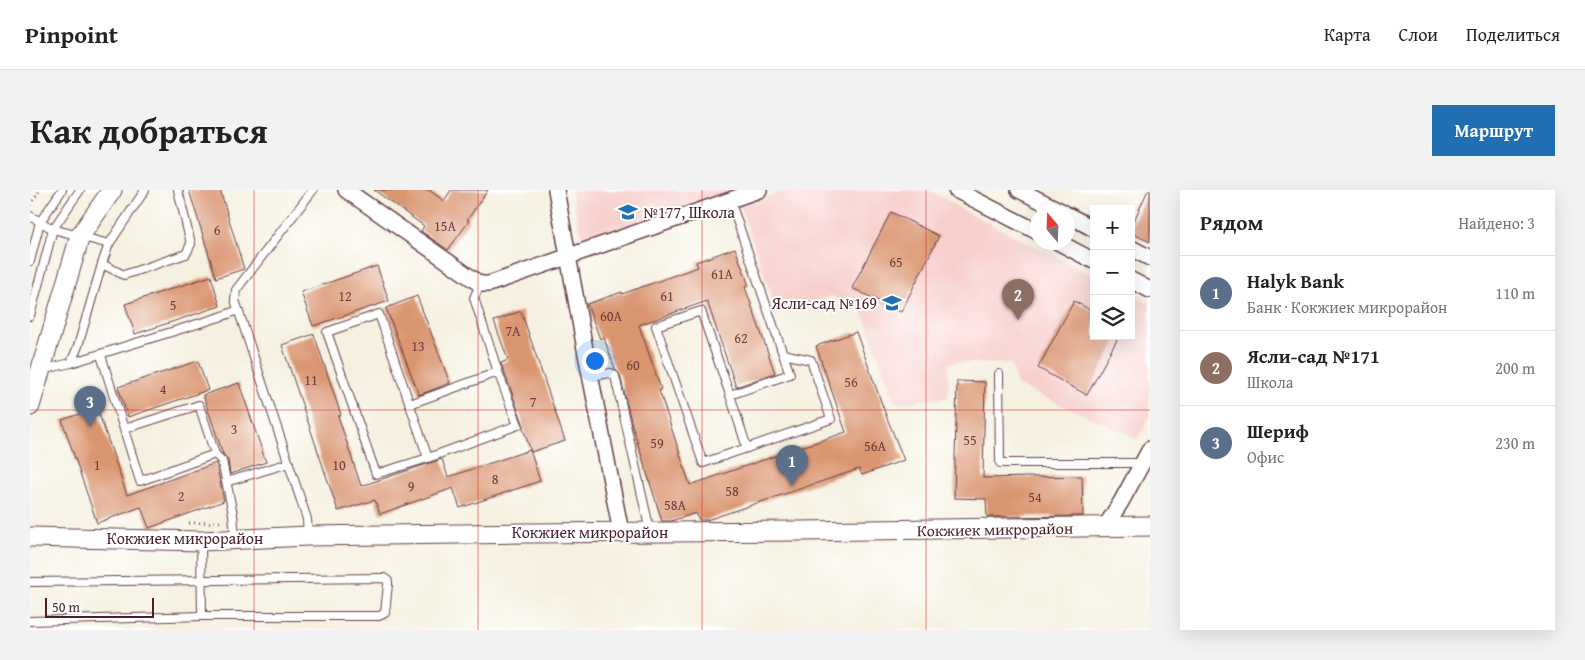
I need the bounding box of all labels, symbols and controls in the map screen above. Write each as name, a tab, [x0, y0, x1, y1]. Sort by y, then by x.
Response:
text: Pinpoint	[25, 17, 118, 52]
text: Карта	[1324, 21, 1371, 48]
text: Слои	[1399, 21, 1438, 48]
text: Поделиться	[1466, 21, 1560, 48]
text: Как добраться	[30, 105, 268, 156]
button: Маршрут	[1432, 105, 1555, 156]
place label: №177, Школа	[643, 200, 735, 224]
school or university icon: №177, Школа	[617, 201, 639, 223]
north arrow	[1030, 205, 1075, 250]
map controls	[1090, 205, 1135, 340]
button: +	[1090, 205, 1135, 250]
text: Рядом	[1200, 207, 1263, 238]
text: Найдено: 3	[1458, 211, 1535, 235]
house number: 15А	[434, 216, 456, 236]
house number: 6	[214, 220, 221, 240]
button: −	[1090, 250, 1135, 295]
house number: 65	[889, 252, 903, 272]
house number: 61А	[711, 264, 733, 284]
text: Halyk Bank	[1247, 267, 1344, 295]
pin: 2	[1002, 279, 1034, 320]
text: 1	[1212, 281, 1220, 305]
text: 110 m	[1495, 281, 1535, 305]
house number: 12	[338, 286, 352, 306]
house number: 61	[660, 286, 674, 306]
place label: Ясли-сад №169	[771, 291, 877, 315]
school or university icon: Ясли-сад №169	[881, 292, 903, 314]
house number: 5	[170, 295, 176, 315]
button: layers	[1090, 295, 1135, 340]
text: Банк · Кокжиек микрорайон	[1247, 295, 1447, 319]
house number: 60А	[600, 306, 622, 326]
house number: 7А	[505, 321, 521, 341]
house number: 62	[734, 328, 748, 348]
house number: 13	[411, 336, 425, 356]
text: Ясли-сад №171	[1247, 342, 1380, 370]
your location	[582, 348, 608, 374]
house number: 60	[626, 355, 640, 375]
text: 2	[1212, 356, 1220, 380]
text: 200 m	[1495, 356, 1535, 380]
house number: 11	[304, 370, 318, 390]
text: Школа	[1247, 370, 1293, 394]
house number: 56	[844, 372, 858, 392]
house number: 4	[160, 379, 167, 399]
pin: 3	[74, 386, 106, 427]
house number: 7	[530, 392, 537, 412]
text: Шериф	[1247, 417, 1309, 445]
house number: 3	[231, 419, 237, 439]
house number: 55	[963, 430, 977, 450]
text: 3	[1212, 431, 1220, 455]
text: 230 m	[1495, 431, 1535, 455]
house number: 59	[650, 433, 664, 453]
house number: 56А	[864, 436, 886, 456]
pin: 1	[776, 445, 808, 486]
text: Офис	[1247, 445, 1284, 469]
house number: 1	[94, 455, 100, 475]
house number: 10	[332, 455, 346, 475]
house number: 8	[492, 469, 499, 489]
house number: 9	[408, 476, 415, 496]
house number: 58	[725, 481, 739, 501]
house number: 2	[178, 486, 184, 506]
house number: 54	[1028, 487, 1042, 507]
house number: 58А	[664, 495, 686, 515]
street label: Кокжиек микрорайон	[917, 516, 1073, 542]
street label: Кокжиек микрорайон	[512, 520, 668, 544]
street label: Кокжиек микрорайон	[107, 526, 263, 550]
scale bar	[45, 595, 154, 618]
text: 50 m	[52, 597, 80, 617]

